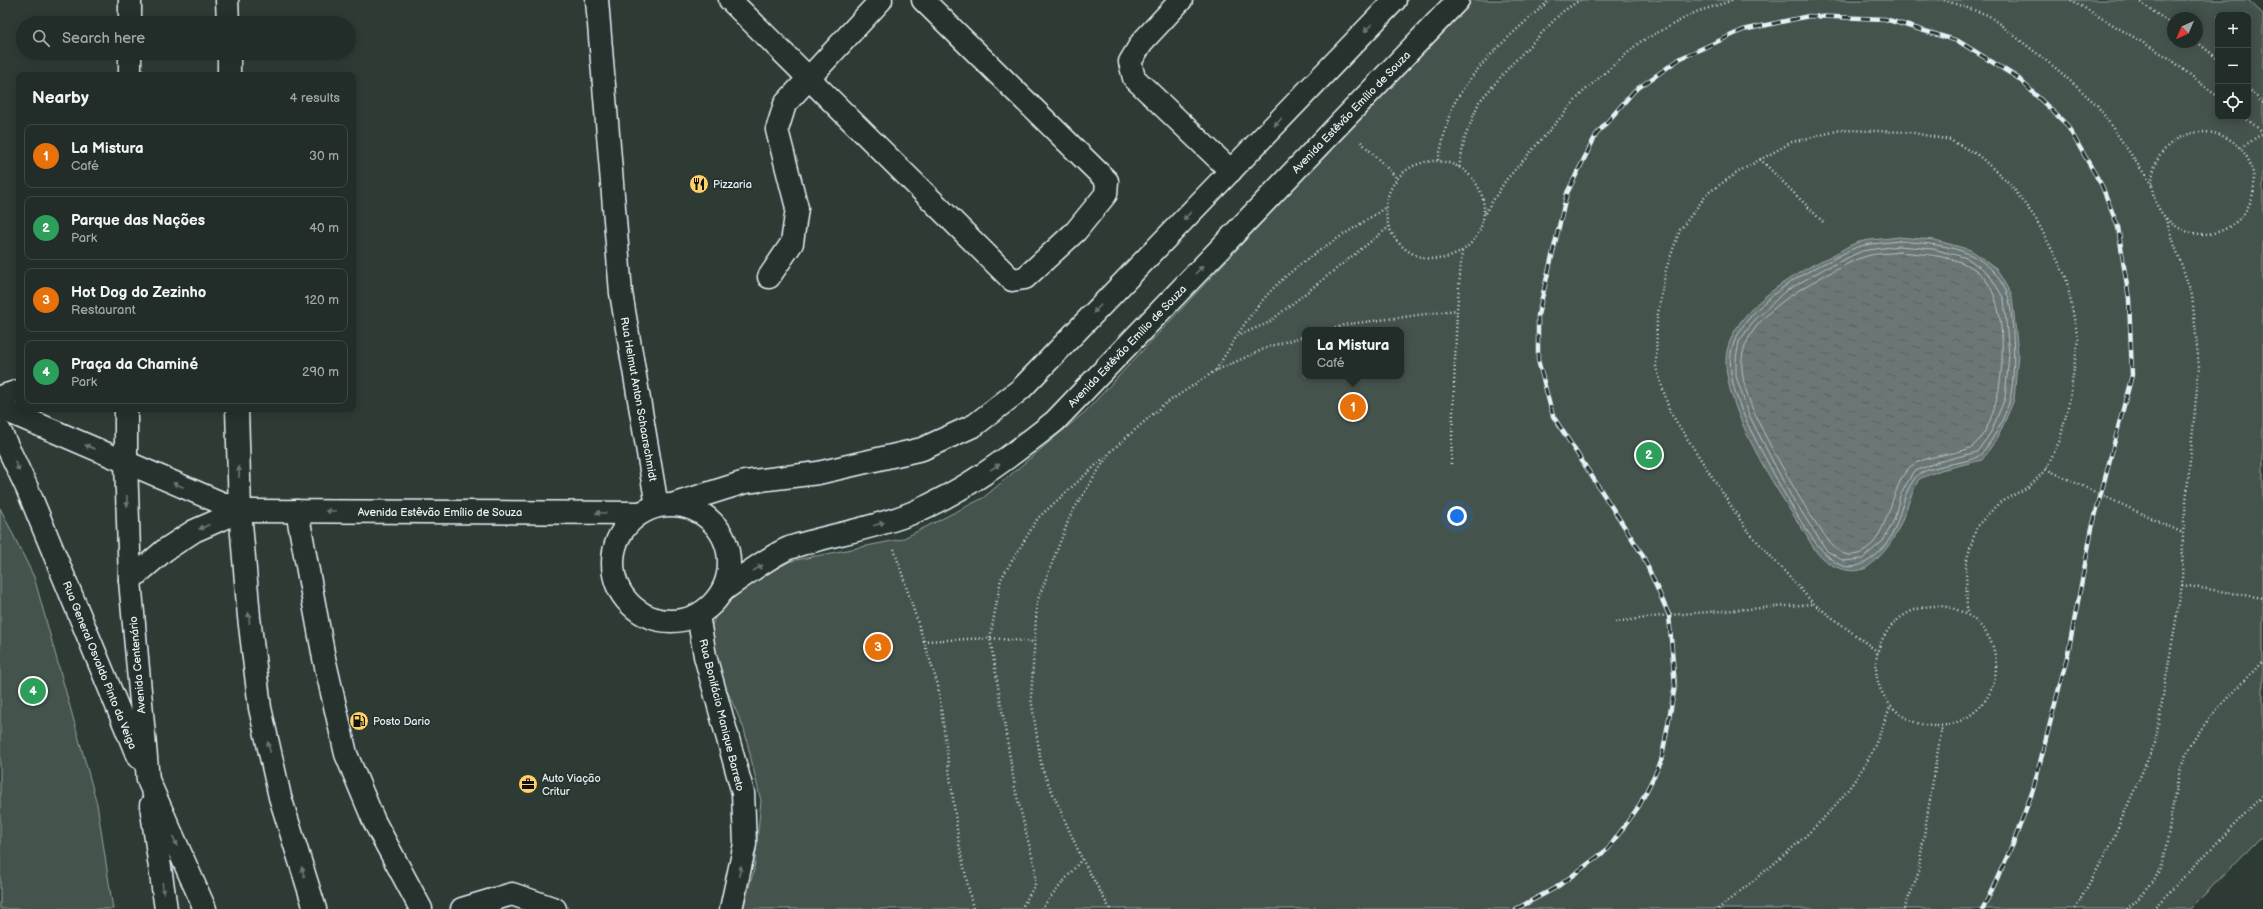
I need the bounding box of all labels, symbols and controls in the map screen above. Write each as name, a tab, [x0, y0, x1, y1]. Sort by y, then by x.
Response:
north arrow	[2167, 12, 2203, 48]
map controls	[2215, 12, 2251, 120]
button: +	[2215, 12, 2251, 48]
search box	[16, 16, 356, 60]
one-way arrow	[1363, 23, 1372, 33]
icon: search	[30, 27, 52, 49]
text: Search here	[62, 29, 145, 48]
button: −	[2215, 48, 2251, 84]
street label: Avenida Estêvão Emílio de Souza	[1290, 49, 1413, 176]
button: locate	[2215, 84, 2251, 120]
text: Nearby	[32, 88, 89, 108]
text: 4 results	[290, 90, 340, 106]
one-way arrow	[1273, 117, 1282, 127]
text: La Mistura	[71, 139, 144, 158]
text: 1	[43, 148, 49, 164]
text: 30 m	[309, 148, 339, 164]
text: Café	[71, 158, 99, 174]
restaurant icon: Pizzaria	[688, 173, 710, 195]
place label: Pizzaria	[713, 178, 752, 191]
text: Parque das Nações	[71, 211, 205, 230]
one-way arrow	[1183, 211, 1192, 221]
text: 2	[42, 220, 50, 236]
text: 40 m	[309, 220, 339, 236]
text: Park	[71, 230, 97, 246]
one-way arrow	[1194, 265, 1204, 275]
text: Hot Dog do Zezinho	[71, 283, 206, 302]
street label: Avenida Estêvão Emílio de Souza	[1066, 283, 1189, 410]
text: 3	[42, 292, 50, 308]
text: 120 m	[304, 292, 339, 308]
text: Restaurant	[71, 302, 136, 318]
one-way arrow	[1092, 304, 1102, 314]
street label: Rua Helmut Anton Schaarschmidt	[618, 316, 659, 483]
popup	[1302, 327, 1404, 379]
text: La Mistura	[1317, 336, 1389, 355]
text: Praça da Chaminé	[71, 355, 198, 374]
text: Café	[1317, 355, 1345, 371]
text: 4	[42, 364, 50, 380]
text: 290 m	[302, 364, 339, 380]
text: Park	[71, 374, 97, 390]
pin: 1	[1340, 392, 1366, 422]
pin: 2	[1636, 440, 1662, 470]
one-way arrow	[85, 444, 96, 450]
one-way arrow	[14, 460, 20, 471]
one-way arrow	[989, 463, 1001, 470]
one-way arrow	[236, 465, 242, 478]
one-way arrow	[172, 481, 184, 487]
one-way arrow	[124, 495, 131, 507]
street label: Avenida Estêvão Emílio de Souza	[358, 506, 522, 519]
your location	[1447, 506, 1467, 526]
one-way arrow	[324, 508, 337, 514]
one-way arrow	[594, 510, 607, 516]
one-way arrow	[873, 520, 885, 526]
one-way arrow	[198, 524, 210, 530]
one-way arrow	[752, 564, 764, 571]
street label: Rua General Osvaldo Pinto da Veiga	[60, 579, 139, 751]
one-way arrow	[246, 612, 252, 624]
street label: Avenida Centenário	[127, 616, 148, 714]
pin: 3	[865, 632, 891, 662]
street label: Rua Bonifácio Manique Barreto	[696, 638, 747, 793]
pin: 4	[20, 676, 46, 706]
fuel station icon: Posto Dario	[348, 710, 370, 732]
place label: Posto Dario	[373, 715, 430, 728]
one-way arrow	[265, 740, 271, 753]
place label: Auto Viação Critur	[542, 772, 601, 798]
office icon: Auto Viação Critur	[517, 773, 539, 795]
one-way arrow	[172, 835, 178, 847]
one-way arrow	[737, 865, 743, 877]
one-way arrow	[300, 866, 306, 878]
one-way arrow	[160, 882, 166, 894]

